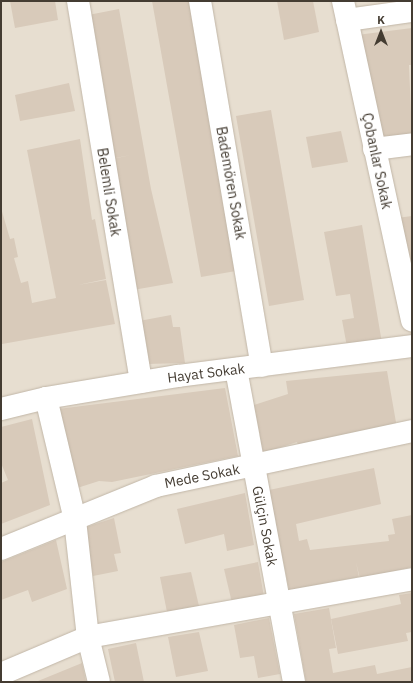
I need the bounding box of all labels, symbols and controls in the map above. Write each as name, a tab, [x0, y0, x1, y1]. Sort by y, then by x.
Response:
north arrow	[361, 12, 401, 52]
text: K	[377, 13, 385, 27]
street label: Çobanlar Sokak	[359, 111, 395, 211]
street label: Bademören Sokak	[213, 125, 249, 241]
street label: Belemli Sokak	[94, 147, 124, 237]
street label: Hayat Sokak	[166, 360, 246, 386]
street label: Mede Sokak	[163, 460, 241, 492]
street label: Gülçin Sokak	[249, 484, 281, 568]

